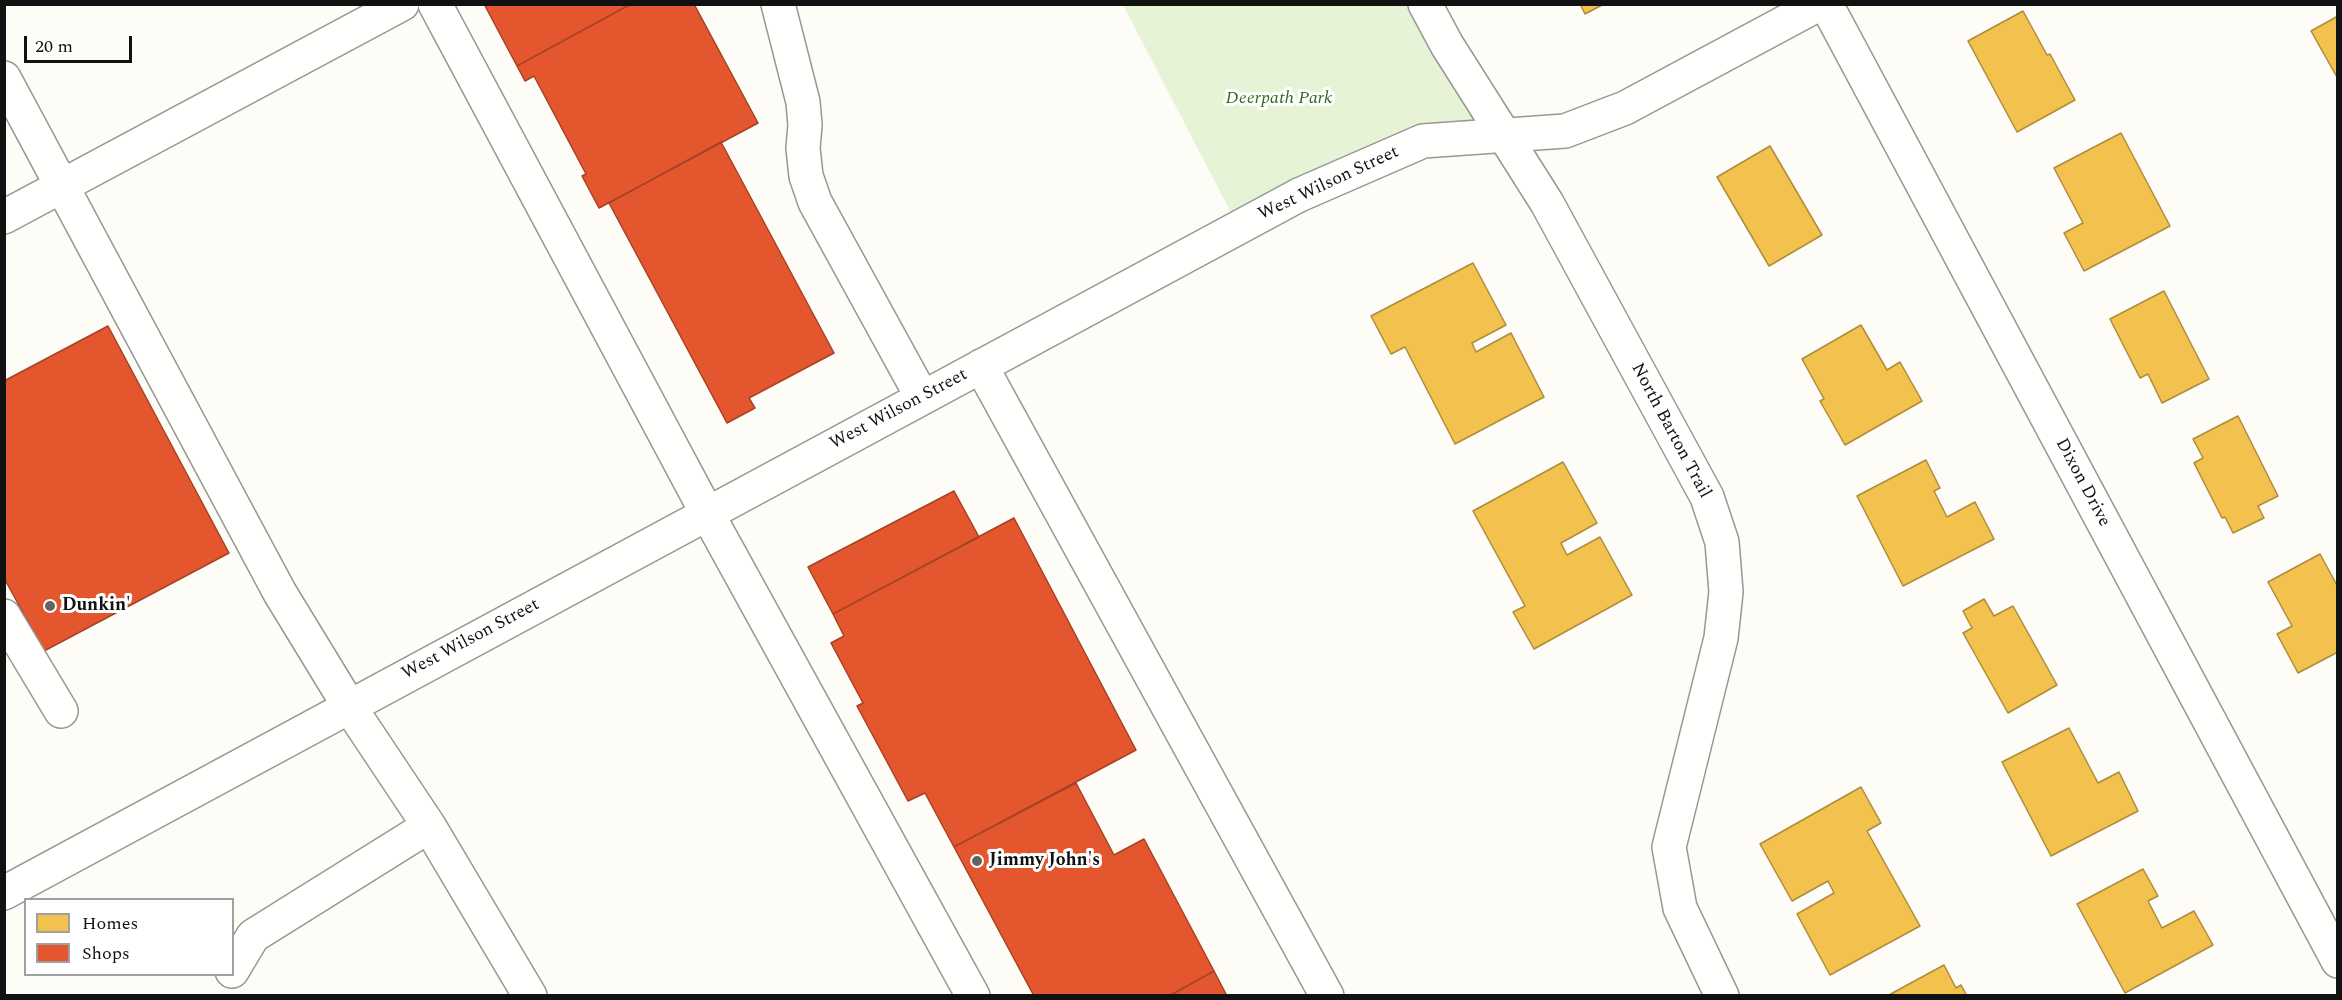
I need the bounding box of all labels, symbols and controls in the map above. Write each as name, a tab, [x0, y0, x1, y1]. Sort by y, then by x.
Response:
scale bar	[27, 24, 135, 62]
text: 20 m	[35, 33, 73, 60]
park label: Deerpath Park	[1226, 88, 1332, 110]
street label: West Wilson Street	[1255, 142, 1403, 226]
street label: North Barton Trail	[1625, 360, 1715, 502]
street label: West Wilson Street	[827, 365, 971, 455]
street label: Dixon Drive	[2050, 435, 2114, 531]
place label: Dunkin'	[62, 595, 131, 617]
street label: West Wilson Street	[399, 595, 543, 685]
marker: Dunkin'	[43, 599, 57, 613]
place label: Jimmy John's	[989, 850, 1100, 872]
marker: Jimmy John's	[970, 854, 984, 868]
legend	[24, 898, 234, 976]
text: Homes	[82, 910, 138, 937]
text: Shops	[82, 940, 130, 967]

